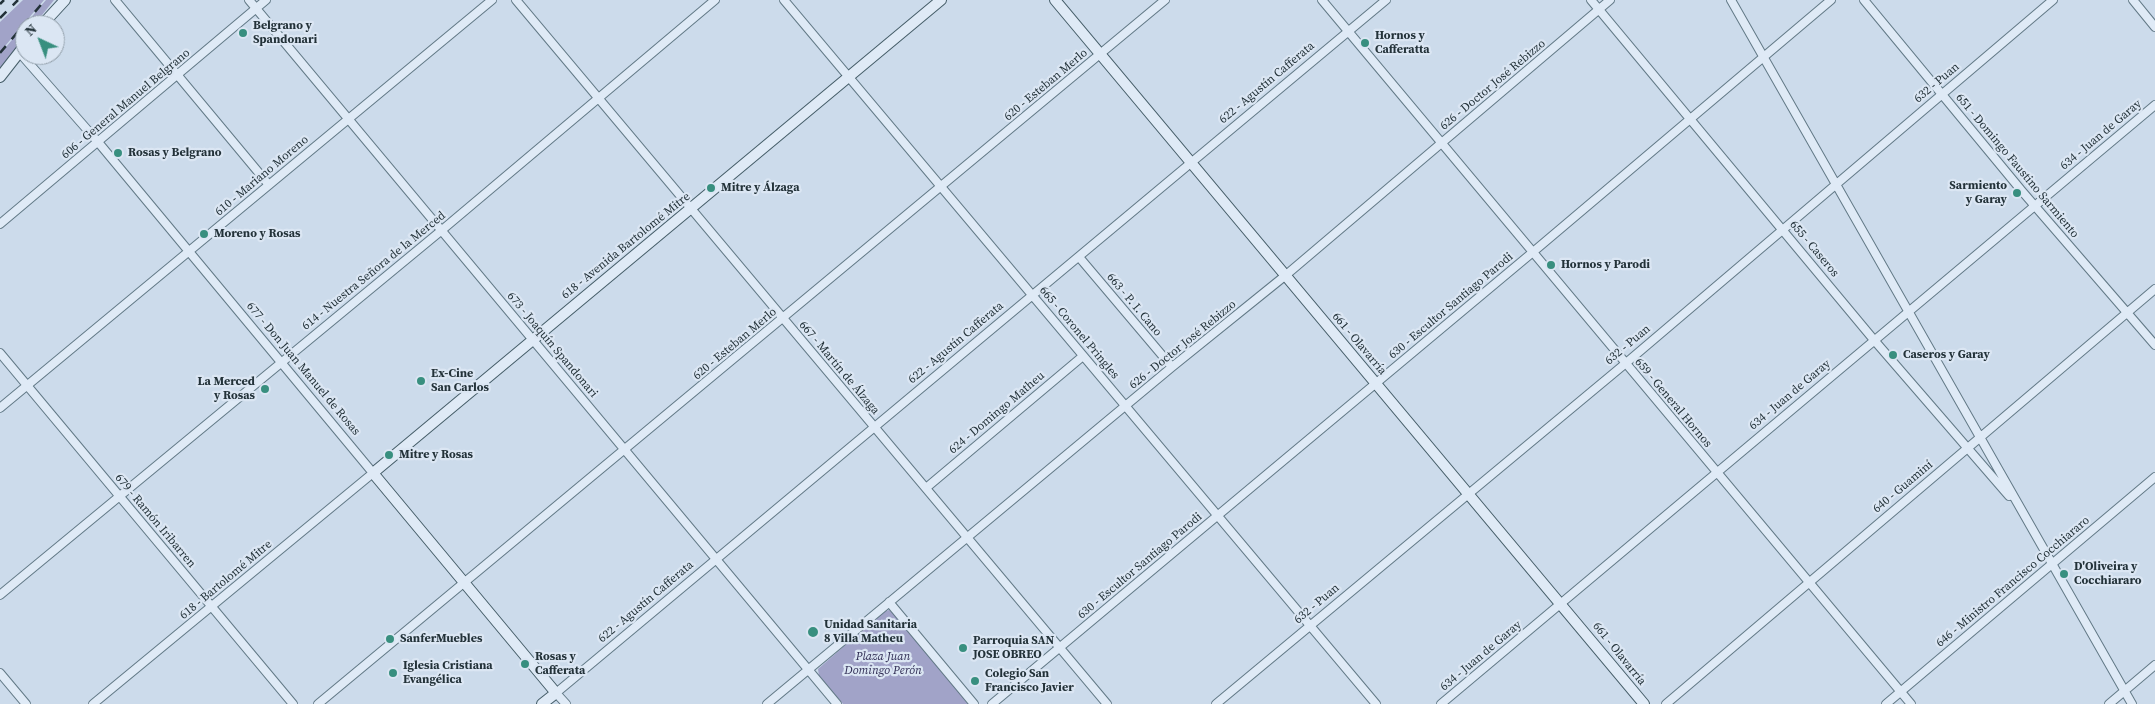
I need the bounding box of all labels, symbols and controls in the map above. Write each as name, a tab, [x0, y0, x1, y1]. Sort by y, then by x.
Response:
north arrow	[15, 15, 65, 65]
text: N	[20, 19, 41, 41]
place label: Belgrano y Spandonari	[253, 19, 317, 47]
marker: Belgrano y Spandonari	[237, 27, 249, 39]
place label: Hornos y Cafferatta	[1375, 29, 1430, 57]
marker: Hornos y Cafferatta	[1359, 37, 1371, 49]
street label: 626 - Doctor José Rebizzo	[1437, 37, 1549, 133]
street label: 622 - Agustín Cafferata	[1216, 39, 1318, 127]
street label: 606 - General Manuel Belgrano	[59, 46, 193, 162]
street label: 620 - Esteban Merlo	[1001, 46, 1091, 124]
street label: 632 - Puan	[1911, 60, 1963, 106]
street label: 651 - Domingo Faustino Sarmiento	[1952, 91, 2082, 241]
street label: 634 - Juan de Garay	[2057, 97, 2145, 173]
street label: 610 - Mariano Moreno	[212, 133, 312, 219]
place label: Rosas y Belgrano	[128, 146, 222, 160]
marker: Rosas y Belgrano	[112, 147, 124, 159]
place label: Sarmiento y Garay	[1949, 179, 2007, 207]
place label: Mitre y Álzaga	[721, 181, 800, 195]
marker: Mitre y Álzaga	[705, 182, 717, 194]
marker: Sarmiento y Garay	[2011, 187, 2023, 199]
street label: 618 - Avenida Bartolomé Mitre	[559, 190, 693, 302]
street label: 614 - Nuestra Señora de la Merced	[299, 209, 449, 333]
street label: 655 - Caseros	[1786, 218, 1842, 280]
place label: Moreno y Rosas	[214, 227, 301, 241]
marker: Moreno y Rosas	[198, 228, 210, 240]
street label: 630 - Escultor Santiago Parodi	[1386, 250, 1516, 362]
place label: Hornos y Parodi	[1561, 258, 1650, 272]
marker: Hornos y Parodi	[1545, 259, 1557, 271]
street label: 663 - P. I. Cano	[1103, 271, 1165, 339]
street label: 665 - Coronel Pringles	[1036, 284, 1122, 382]
street label: 673 - Joaquín Spandonari	[504, 289, 600, 401]
street label: 626 - Doctor José Rebizzo	[1127, 297, 1239, 393]
street label: 622 - Agustín Cafferata	[905, 299, 1007, 387]
street label: 677 - Don Juan Manuel de Rosas	[243, 300, 363, 438]
street label: 620 - Esteban Merlo	[690, 305, 780, 383]
street label: 661 - Olavarría	[1329, 310, 1389, 378]
street label: 667 - Martín de Álzaga	[796, 318, 882, 418]
street label: 632 - Puan	[1602, 322, 1654, 368]
place label: Caseros y Garay	[1903, 348, 1990, 362]
marker: Caseros y Garay	[1887, 349, 1899, 361]
street label: 659 - General Hornos	[1631, 355, 1715, 451]
street label: 634 - Juan de Garay	[1746, 357, 1834, 433]
place label: Ex-Cine San Carlos	[431, 367, 489, 395]
street label: 624 - Domingo Matheu	[946, 369, 1048, 457]
place label: La Merced y Rosas	[198, 375, 255, 403]
marker: Ex-Cine San Carlos	[415, 375, 427, 387]
marker: La Merced y Rosas	[259, 383, 271, 395]
place label: Mitre y Rosas	[399, 448, 473, 462]
marker: Mitre y Rosas	[383, 449, 395, 461]
street label: 640 - Guaminí	[1870, 458, 1936, 516]
street label: 679 - Ramón Iribarren	[112, 471, 198, 571]
street label: 630 - Escultor Santiago Parodi	[1075, 510, 1205, 622]
street label: 646 - Ministro Francisco Cocchiararo	[1933, 513, 2093, 651]
street label: 618 - Bartolomé Mitre	[177, 537, 275, 623]
street label: 622 - Agustín Cafferata	[595, 558, 697, 646]
place label: D'Oliveira y Cocchiararo	[2074, 560, 2142, 588]
marker: D'Oliveira y Cocchiararo	[2058, 568, 2070, 580]
street label: 632 - Puan	[1291, 581, 1343, 627]
place label: Unidad Sanitaria 8 Villa Matheu	[824, 618, 917, 646]
street label: 634 - Juan de Garay	[1437, 618, 1525, 694]
street label: 661 - Olavarría	[1589, 620, 1649, 688]
marker: Unidad Sanitaria 8 Villa Matheu	[806, 625, 820, 639]
place label: SanferMuebles	[400, 632, 482, 646]
marker: SanferMuebles	[384, 633, 396, 645]
place label: Parroquia SAN JOSE OBREO	[973, 634, 1054, 662]
marker: Parroquia SAN JOSE OBREO	[957, 642, 969, 654]
place label: Rosas y Cafferata	[535, 650, 585, 678]
park label: Plaza Juan Domingo Perón	[844, 650, 922, 678]
marker: Rosas y Cafferata	[519, 658, 531, 670]
place label: Iglesia Cristiana Evangélica	[403, 659, 493, 687]
marker: Iglesia Cristiana Evangélica	[387, 667, 399, 679]
place label: Colegio San Francisco Javier	[985, 667, 1074, 695]
marker: Colegio San Francisco Javier	[969, 675, 981, 687]

